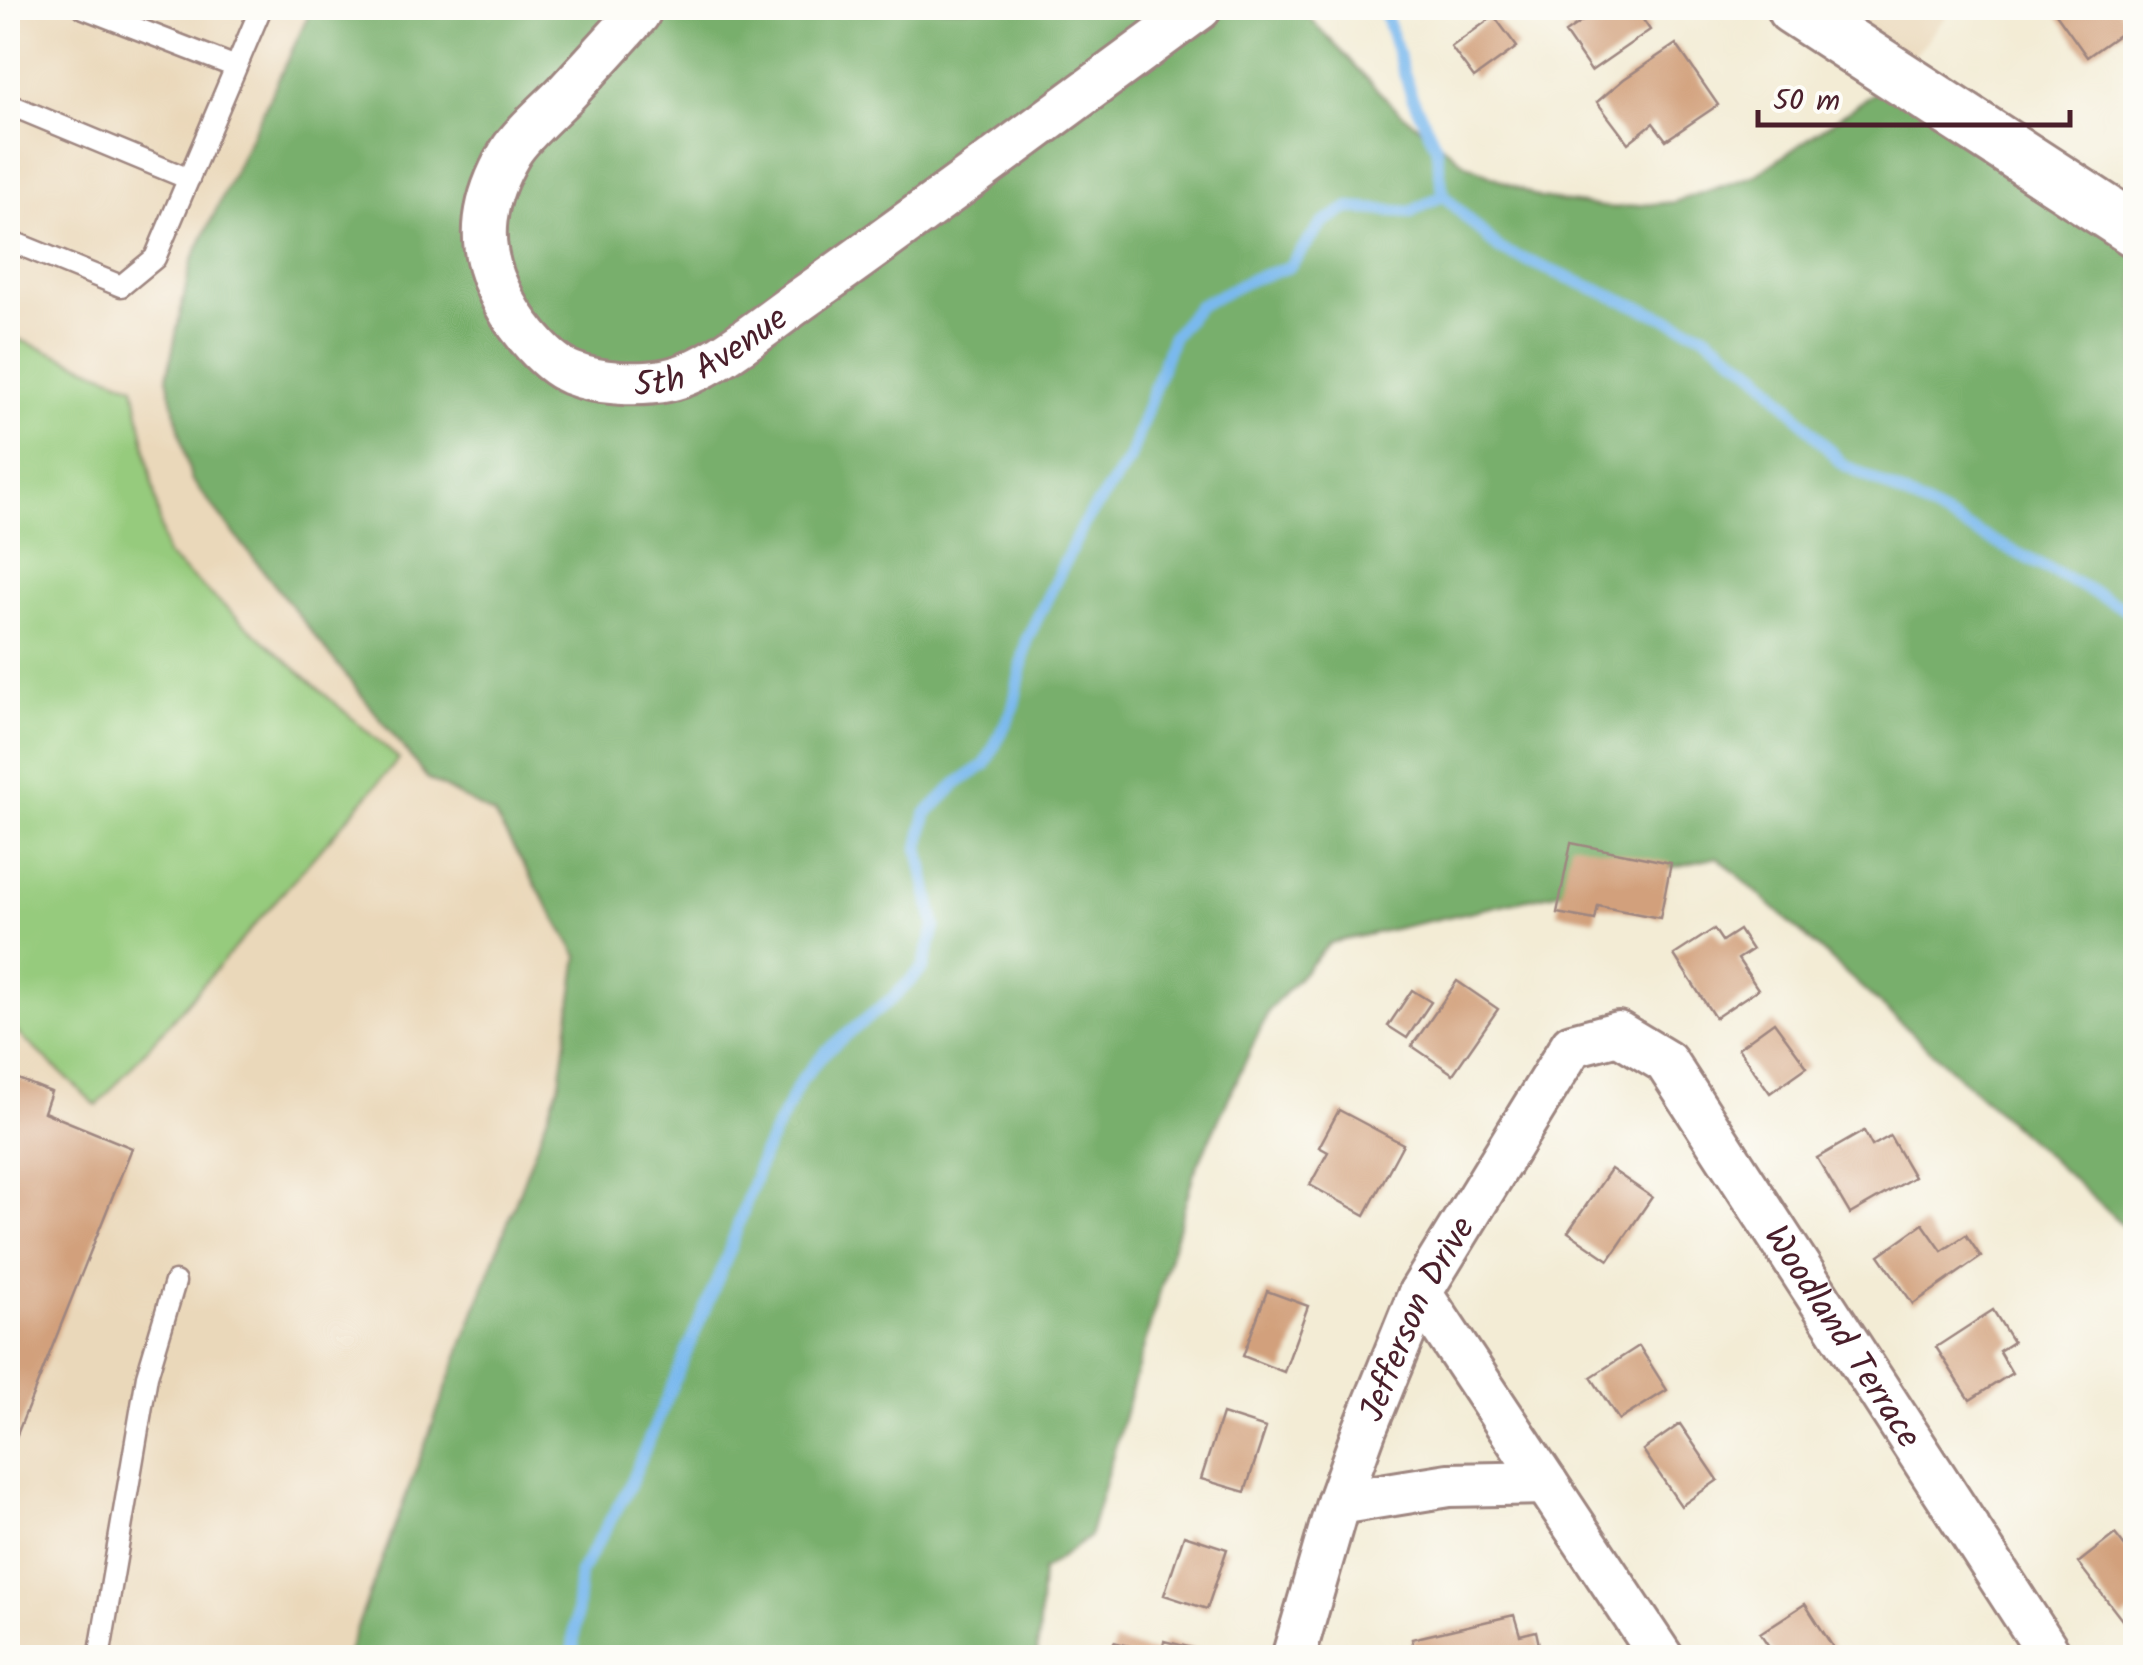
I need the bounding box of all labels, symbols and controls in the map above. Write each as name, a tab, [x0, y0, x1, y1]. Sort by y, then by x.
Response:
scale bar	[1758, 65, 2070, 127]
text: 50 m	[1773, 78, 1840, 126]
street label: 5th Avenue	[633, 293, 801, 415]
street label: Jefferson Drive	[1346, 1206, 1492, 1431]
street label: Woodland Terrace	[1748, 1215, 1935, 1461]

